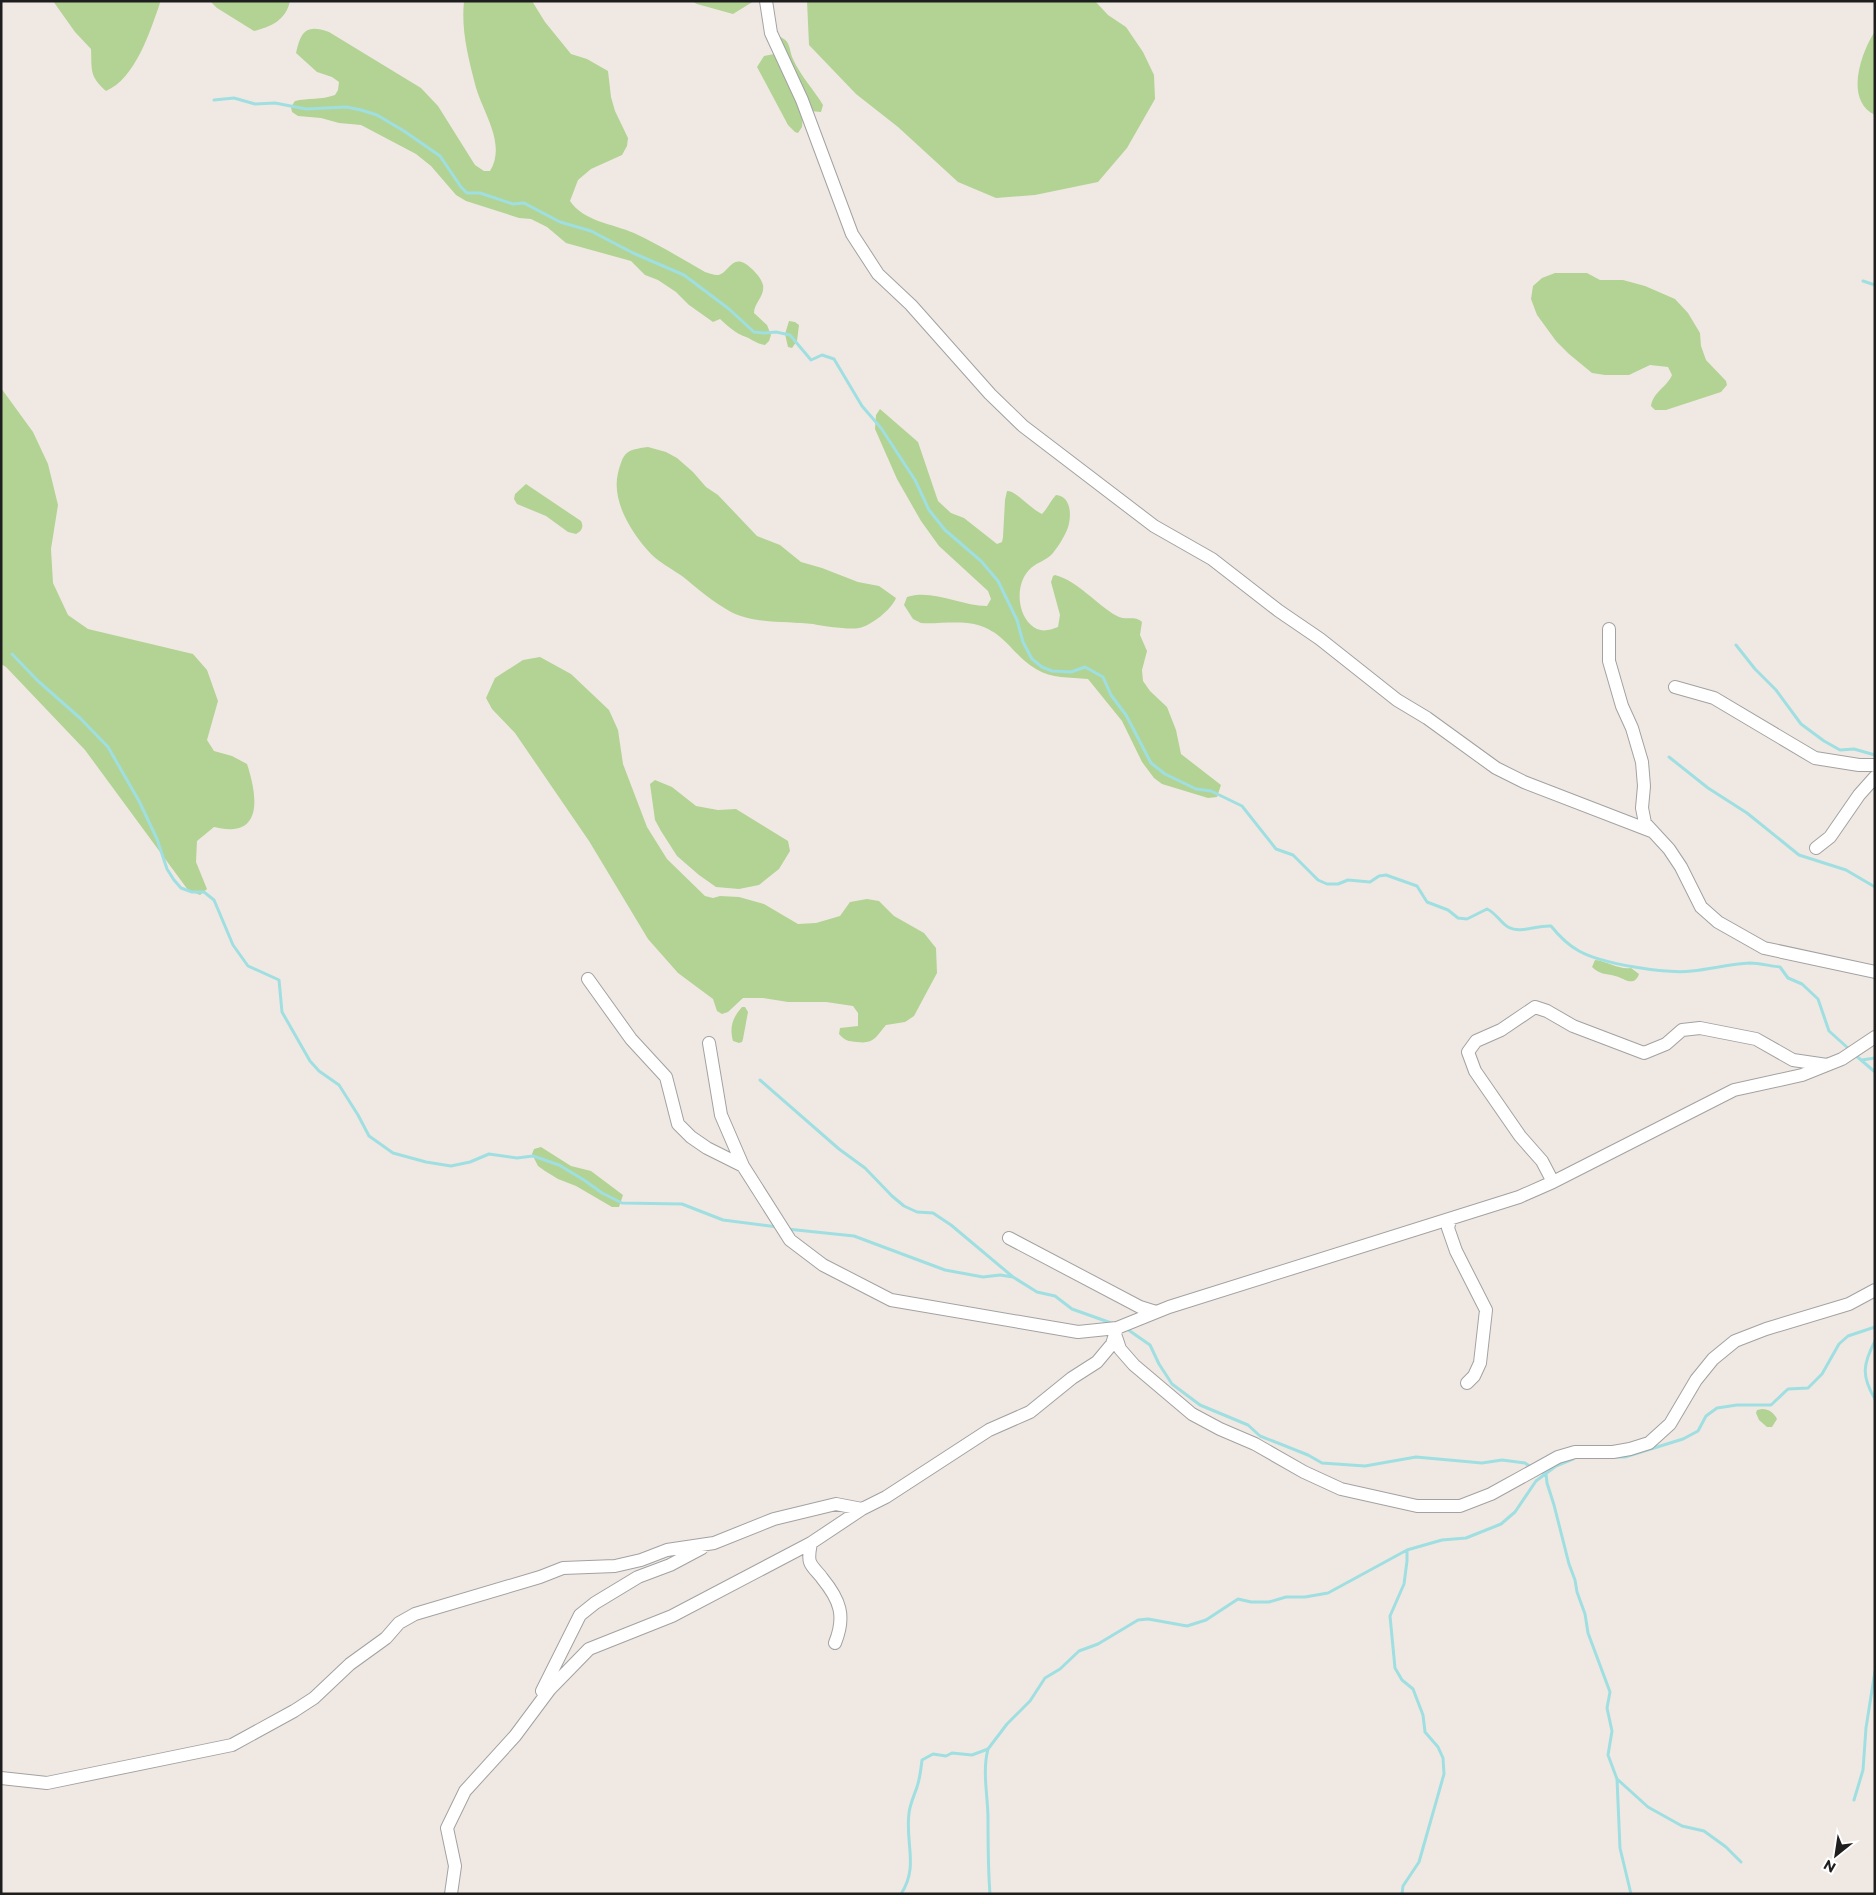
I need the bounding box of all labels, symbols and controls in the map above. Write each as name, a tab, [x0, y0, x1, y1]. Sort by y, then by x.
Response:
north arrow	[1811, 1830, 1861, 1880]
text: N	[1820, 1856, 1839, 1877]

